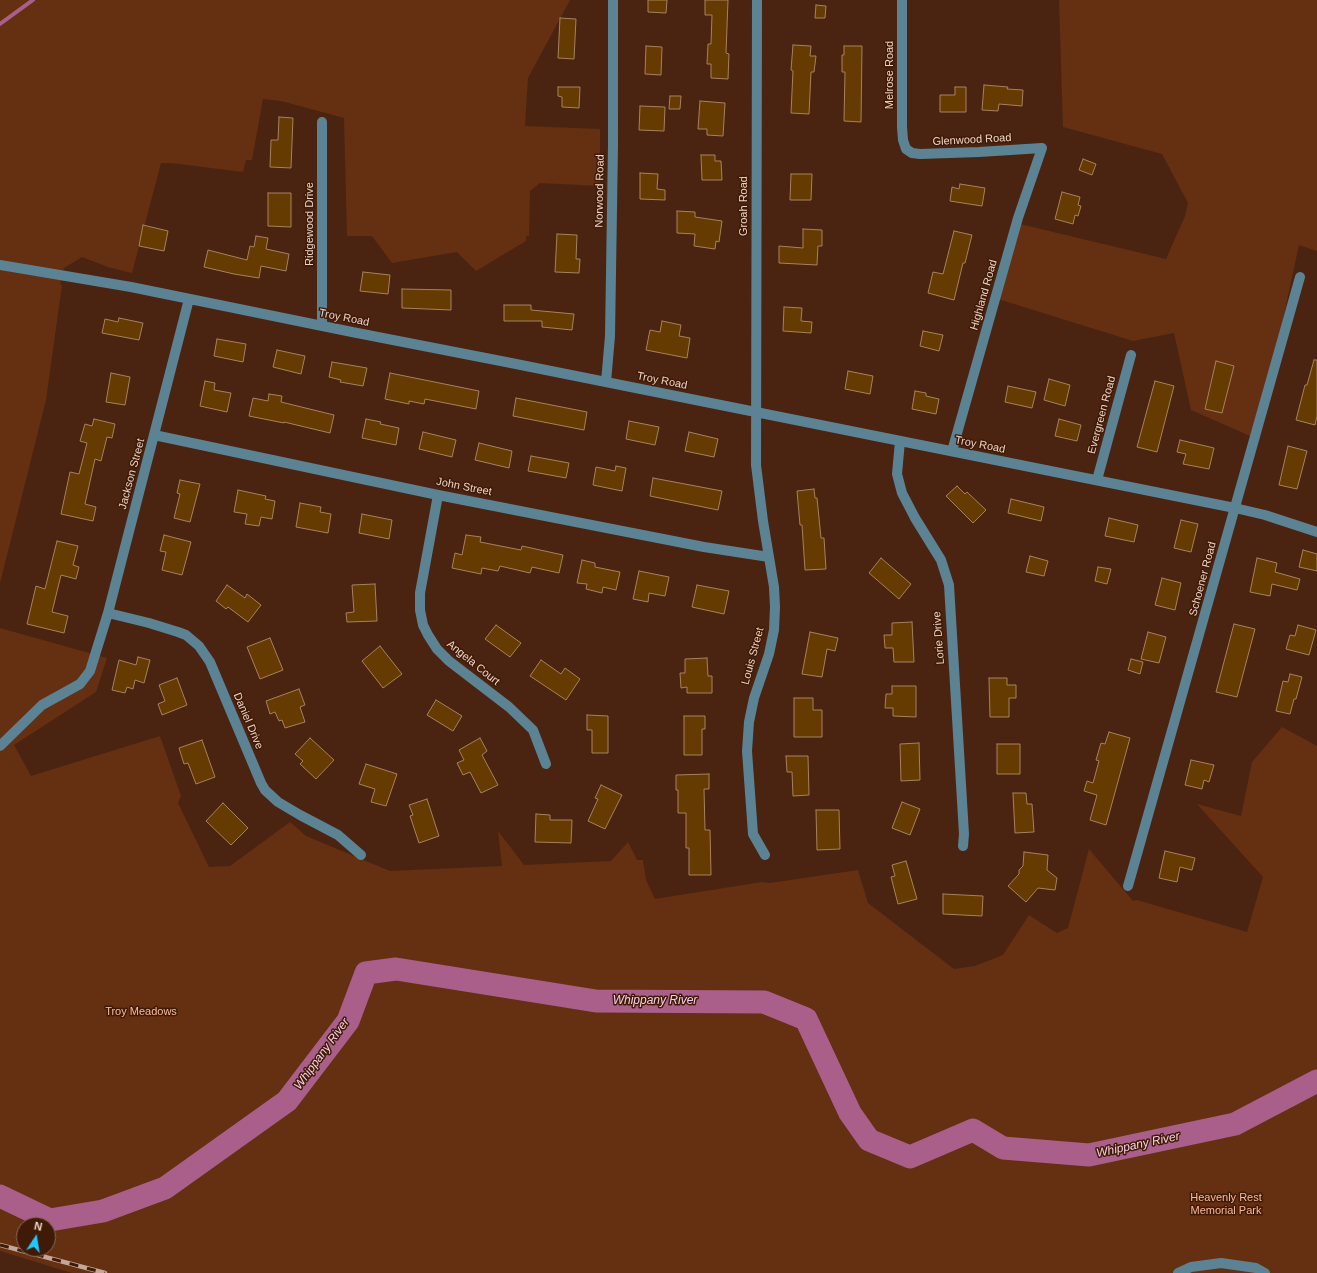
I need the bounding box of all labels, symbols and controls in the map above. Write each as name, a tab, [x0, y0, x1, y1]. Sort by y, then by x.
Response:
street label: Melrose Road	[883, 41, 897, 109]
street label: Glenwood Road	[932, 131, 1012, 149]
street label: Norwood Road	[593, 154, 607, 228]
street label: Groah Road	[737, 176, 751, 236]
street label: Ridgewood Drive	[303, 182, 317, 266]
street label: Highland Road	[968, 258, 1000, 332]
street label: Troy Road	[318, 307, 370, 329]
street label: Troy Road	[636, 370, 688, 392]
street label: Evergreen Road	[1085, 375, 1119, 455]
street label: Troy Road	[954, 434, 1006, 456]
street label: Jackson Street	[116, 437, 148, 511]
street label: John Street	[435, 475, 493, 499]
street label: Schoener Road	[1187, 540, 1219, 618]
street label: Lorie Drive	[931, 611, 947, 665]
street label: Louis Street	[739, 626, 767, 686]
street label: Angela Court	[444, 638, 502, 688]
street label: Daniel Drive	[230, 691, 266, 751]
water label: Whippany River	[613, 994, 697, 1008]
park label: Troy Meadows	[105, 1005, 177, 1019]
water label: Whippany River	[291, 1016, 353, 1092]
water label: Whippany River	[1095, 1129, 1181, 1161]
park label: Heavenly Rest Memorial Park	[1190, 1191, 1262, 1217]
north arrow	[16, 1217, 56, 1257]
text: N	[33, 1220, 43, 1233]

